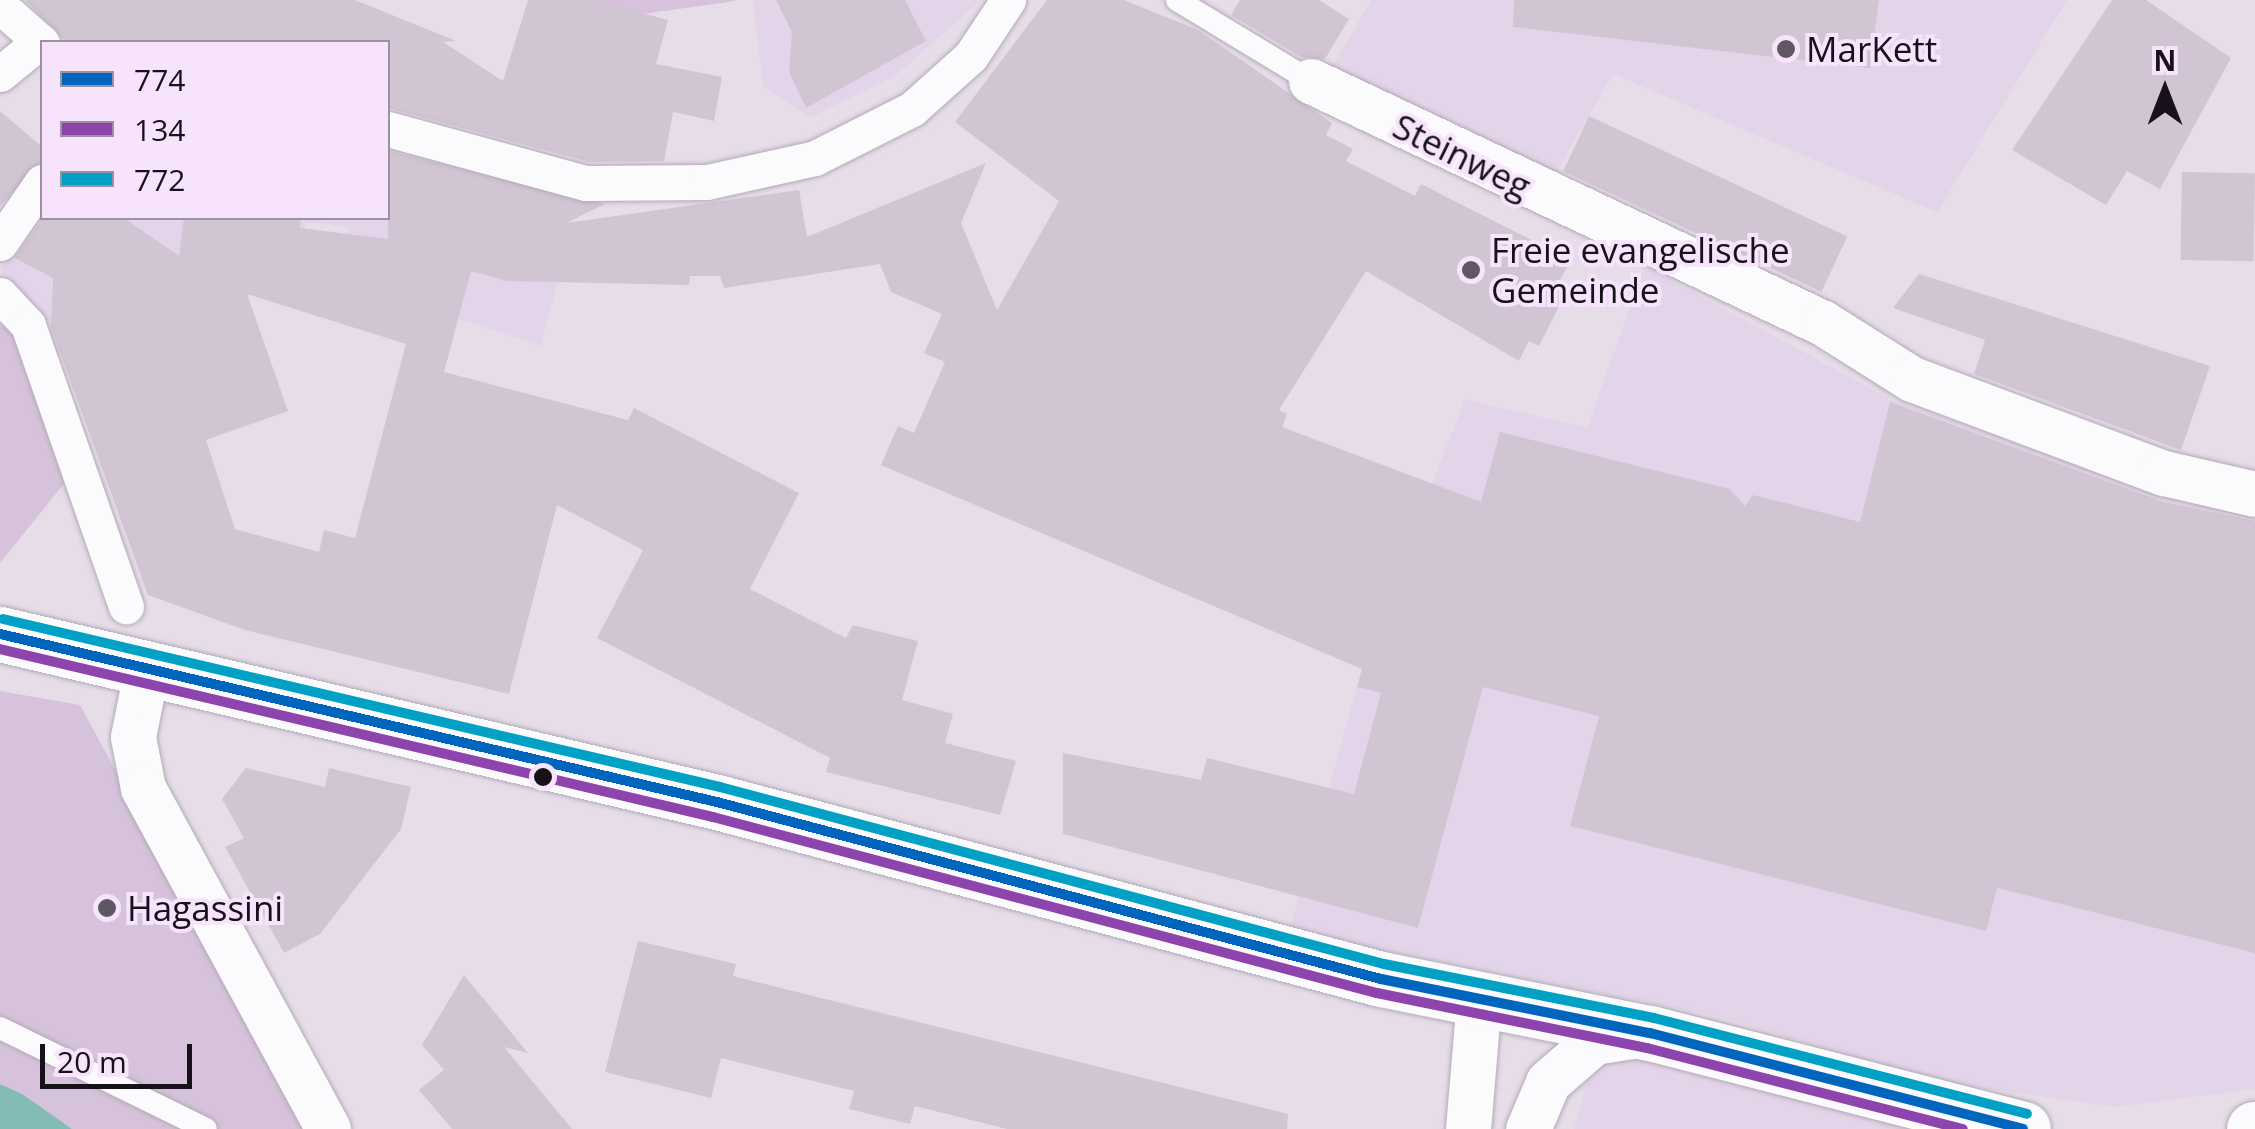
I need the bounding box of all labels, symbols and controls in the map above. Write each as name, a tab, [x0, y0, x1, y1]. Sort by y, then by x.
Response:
place label: MarKett	[1806, 28, 1937, 70]
marker: MarKett	[1775, 38, 1797, 60]
legend	[40, 40, 390, 220]
north arrow	[2115, 40, 2215, 140]
text: N	[2154, 41, 2176, 79]
text: 774	[134, 59, 185, 100]
street label: Steinweg	[1387, 105, 1537, 207]
text: 134	[134, 109, 185, 150]
text: 772	[134, 159, 185, 200]
place label: Freie evangelische Gemeinde	[1491, 229, 1790, 311]
marker: Freie evangelische Gemeinde	[1460, 259, 1482, 281]
unlabelled marker	[533, 767, 553, 787]
place label: Hagassini	[127, 887, 283, 929]
marker: Hagassini	[96, 897, 118, 919]
scale bar	[45, 1024, 198, 1086]
text: 20 m	[57, 1041, 127, 1082]

